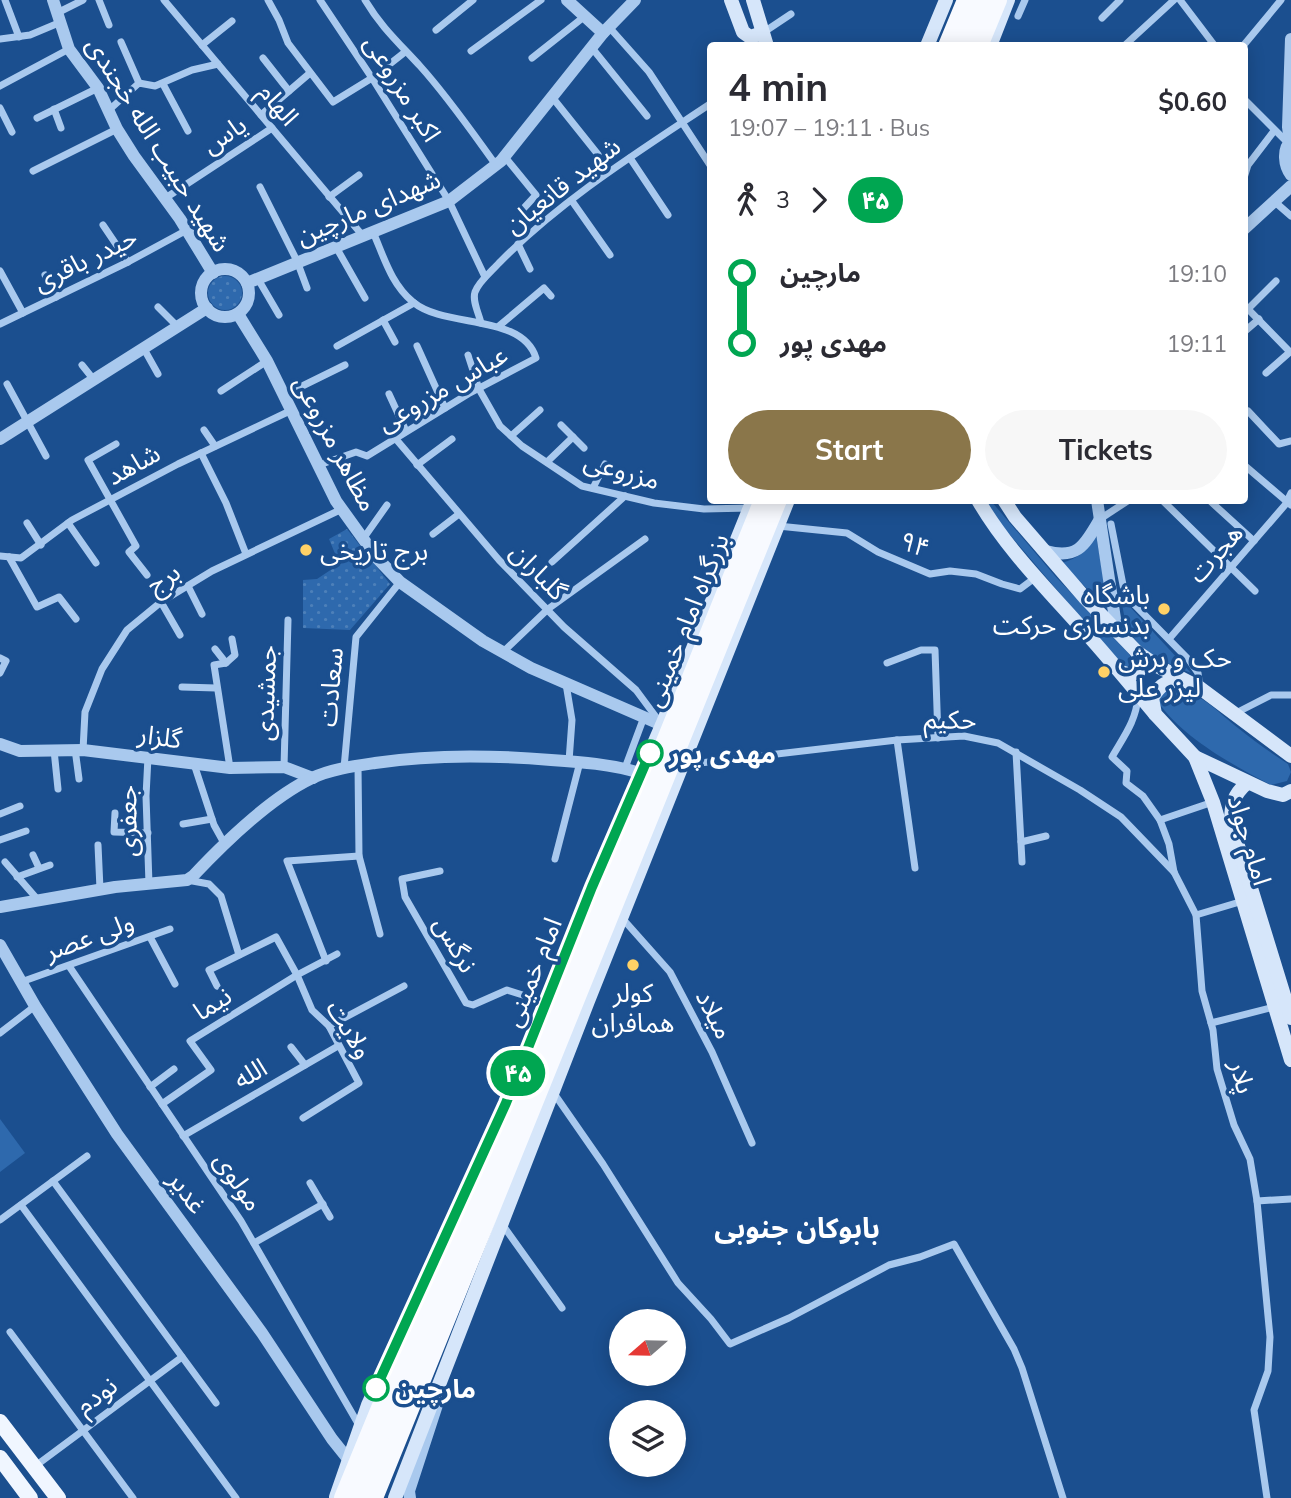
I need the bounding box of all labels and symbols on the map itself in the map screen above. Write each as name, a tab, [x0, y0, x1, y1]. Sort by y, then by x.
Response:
street label: اکبر مزروعی	[357, 28, 449, 148]
street label: شهید حبیب الله خجندی	[79, 30, 239, 258]
street label: الهام	[248, 76, 307, 135]
street label: یاس	[195, 107, 253, 161]
street label: شهید قانعیان	[497, 129, 627, 241]
street label: شهدای مارچین	[291, 162, 446, 253]
street label: حیدر باقری	[28, 220, 142, 298]
street label: عباس مزروعی	[371, 337, 513, 439]
street label: مظاهر مزروعی	[286, 369, 386, 517]
street label: شاهد	[100, 436, 166, 492]
street label: مزروعی	[580, 443, 664, 497]
street label: هجرت	[1180, 517, 1250, 589]
street label: ۹۴	[895, 523, 935, 565]
street label: بزرگراه امام خمینی	[636, 528, 740, 713]
place label: برج تاریخی	[320, 534, 428, 570]
street label: گلباران	[504, 535, 575, 607]
marker: برج تاریخی	[298, 542, 314, 558]
street label: برج	[140, 555, 188, 604]
place label: باشگاه بدنسازی حرکت	[993, 578, 1150, 641]
marker: باشگاه بدنسازی حرکت	[1156, 601, 1172, 617]
place label: حک و برش لیزر علی	[1118, 641, 1232, 704]
street label: جمشیدی	[247, 645, 283, 741]
street label: سعادت	[310, 646, 350, 728]
marker: حک و برش لیزر علی	[1096, 664, 1112, 680]
street label: حکیم	[923, 702, 977, 740]
street label: گلزار	[135, 716, 184, 755]
place label: مهدی پور	[668, 737, 776, 771]
marker: مهدی پور	[637, 740, 663, 766]
street label: جعفری	[110, 785, 144, 857]
street label: امام جواد	[1217, 791, 1279, 890]
street label: ولی عصر	[39, 905, 138, 968]
street label: نرگس	[427, 910, 485, 978]
street label: امام خمینی	[495, 913, 573, 1033]
marker: کولر همافران	[625, 957, 641, 973]
place label: کولر همافران	[592, 976, 674, 1039]
street label: نیما	[187, 979, 237, 1027]
street label: میلاد	[689, 984, 741, 1044]
street label: ولایت	[319, 994, 381, 1064]
street label: الله	[227, 1050, 273, 1096]
line badge: ۴۵	[486, 1050, 550, 1096]
street label: پلار	[1222, 1056, 1263, 1097]
street label: مولوی	[207, 1145, 271, 1217]
street label: غدیر	[161, 1163, 215, 1220]
district label: بابوکان جنوبی	[714, 1210, 880, 1245]
north arrow	[609, 1309, 686, 1386]
street label: نودم	[68, 1369, 126, 1425]
place label: مارچین	[395, 1372, 476, 1406]
marker: مارچین	[363, 1375, 389, 1401]

